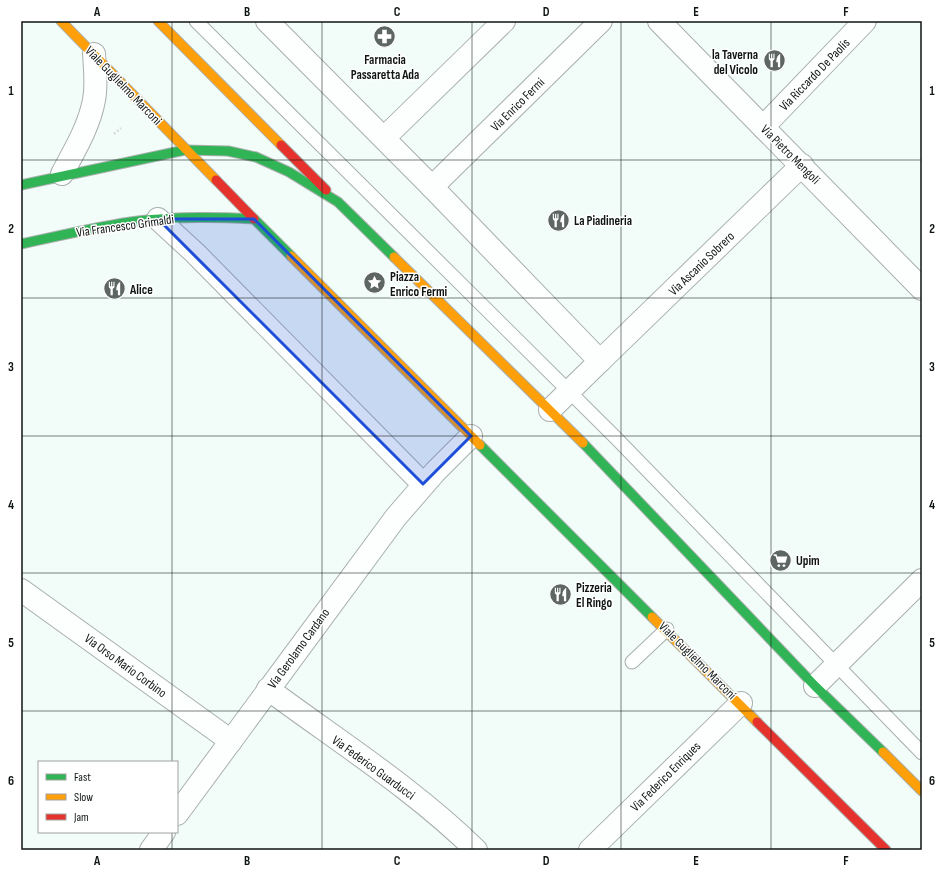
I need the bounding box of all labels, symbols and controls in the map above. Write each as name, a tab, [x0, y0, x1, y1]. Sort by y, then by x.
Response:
text: A	[93, 4, 101, 20]
text: B	[244, 4, 250, 20]
text: C	[394, 4, 401, 20]
text: D	[543, 4, 550, 20]
text: E	[693, 4, 699, 20]
text: F	[843, 4, 849, 20]
pharmacy icon: Farmacia Passaretta Ada	[372, 24, 398, 50]
street label: Via Riccardo De Paolis	[776, 35, 854, 114]
street label: Viale Guglielmo Marconi	[82, 43, 165, 128]
place label: la Taverna del Vicolo	[712, 47, 758, 78]
restaurant icon: la Taverna del Vicolo	[761, 48, 787, 74]
place label: Farmacia Passaretta Ada	[351, 52, 419, 83]
street label: Via Enrico Fermi	[487, 74, 548, 135]
text: 1	[8, 83, 14, 99]
text: 1	[929, 83, 935, 99]
street label: Via Pietro Mengoli	[757, 122, 823, 188]
restaurant icon: La Piadineria	[545, 207, 571, 233]
street label: Via Francesco Grimaldi	[75, 211, 175, 241]
place label: La Piadineria	[574, 213, 632, 229]
text: 2	[8, 221, 14, 237]
text: 2	[929, 221, 935, 237]
street label: Via Ascanio Sobrero	[666, 228, 738, 299]
place label: Piazza Enrico Fermi	[390, 269, 448, 300]
place icon: Piazza Enrico Fermi	[361, 270, 387, 296]
restaurant icon: Alice	[101, 276, 127, 302]
place label: Alice	[129, 282, 153, 298]
text: 3	[8, 359, 14, 375]
text: 3	[929, 359, 935, 375]
text: 4	[8, 497, 14, 513]
text: 4	[929, 497, 935, 513]
supermarket icon: Upim	[767, 547, 793, 573]
place label: Upim	[796, 553, 820, 569]
place label: Pizzeria El Ringo	[576, 580, 613, 611]
restaurant icon: Pizzeria El Ringo	[547, 581, 573, 607]
street label: Via Gerolamo Cardano	[264, 605, 333, 692]
street label: Viale Guglielmo Marconi	[655, 618, 740, 703]
street label: Via Orso Mario Corbino	[81, 631, 170, 701]
text: 5	[8, 635, 14, 651]
text: 5	[929, 635, 935, 651]
street label: Via Federico Guarducci	[329, 732, 418, 803]
street label: Via Federico Enriques	[627, 738, 704, 815]
legend	[38, 761, 178, 833]
text: Fast	[74, 770, 91, 785]
text: 6	[8, 773, 14, 789]
text: 6	[929, 773, 935, 789]
text: Slow	[74, 790, 93, 805]
text: Jam	[73, 810, 89, 825]
text: A	[93, 853, 101, 869]
text: B	[244, 853, 250, 869]
text: C	[394, 853, 401, 869]
text: D	[543, 853, 550, 869]
text: E	[693, 853, 699, 869]
text: F	[843, 853, 849, 869]

